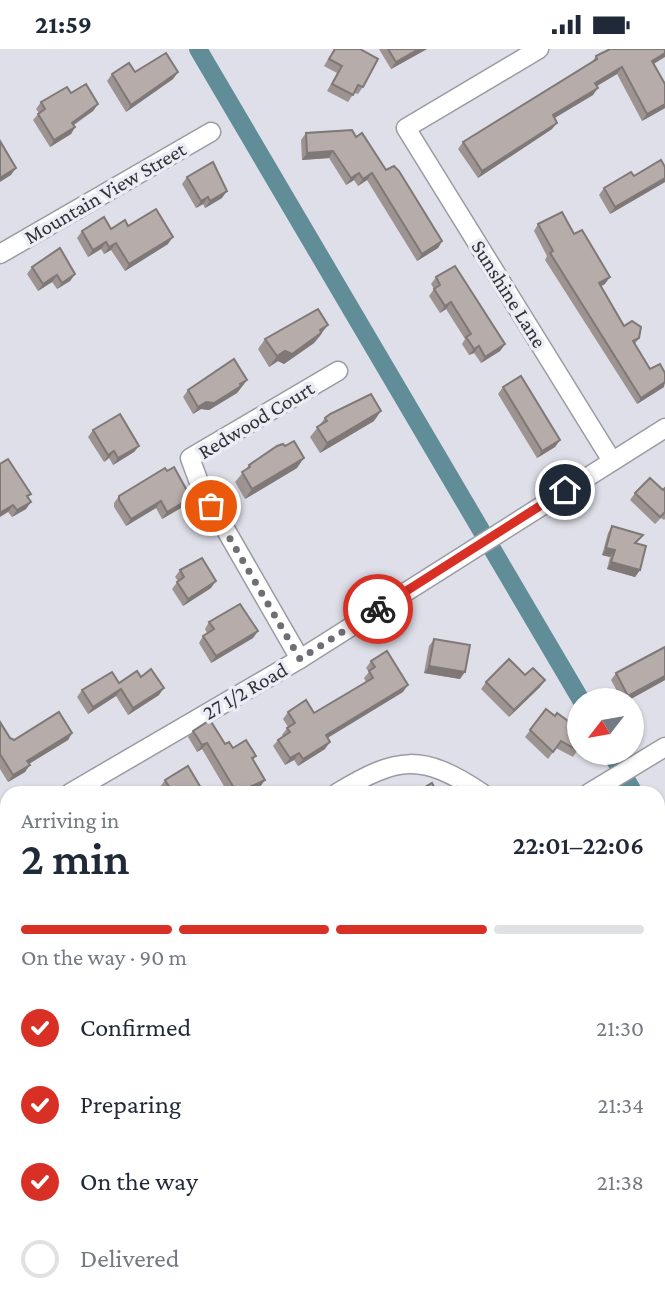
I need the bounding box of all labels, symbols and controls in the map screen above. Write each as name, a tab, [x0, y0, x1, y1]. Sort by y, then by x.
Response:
text: 21:59	[35, 10, 92, 39]
street label: Mountain View Street	[20, 136, 191, 249]
street label: Sunshine Lane	[466, 236, 552, 352]
street label: Redwood Court	[194, 375, 319, 464]
pin	[535, 460, 595, 520]
icon: home	[546, 471, 584, 509]
pin	[181, 476, 241, 536]
icon: bag	[192, 487, 230, 525]
courier	[343, 574, 413, 644]
icon: bike	[359, 590, 397, 628]
street label: 27 1/2 Road	[199, 657, 291, 725]
north arrow	[567, 688, 644, 765]
map controls	[567, 688, 644, 765]
text: Arriving in	[21, 807, 119, 833]
text: 22:01–22:06	[513, 831, 644, 860]
text: 2 min	[21, 833, 129, 884]
text: On the way · 90 m	[21, 944, 187, 970]
icon: check	[21, 1009, 59, 1047]
text: Confirmed	[80, 1013, 191, 1042]
text: 21:30	[596, 1015, 644, 1041]
icon: check	[21, 1086, 59, 1124]
text: Preparing	[80, 1090, 181, 1119]
text: 21:34	[597, 1092, 644, 1118]
icon: check	[21, 1163, 59, 1201]
text: On the way	[80, 1167, 198, 1196]
text: 21:38	[597, 1169, 644, 1195]
text: Delivered	[80, 1244, 179, 1273]

